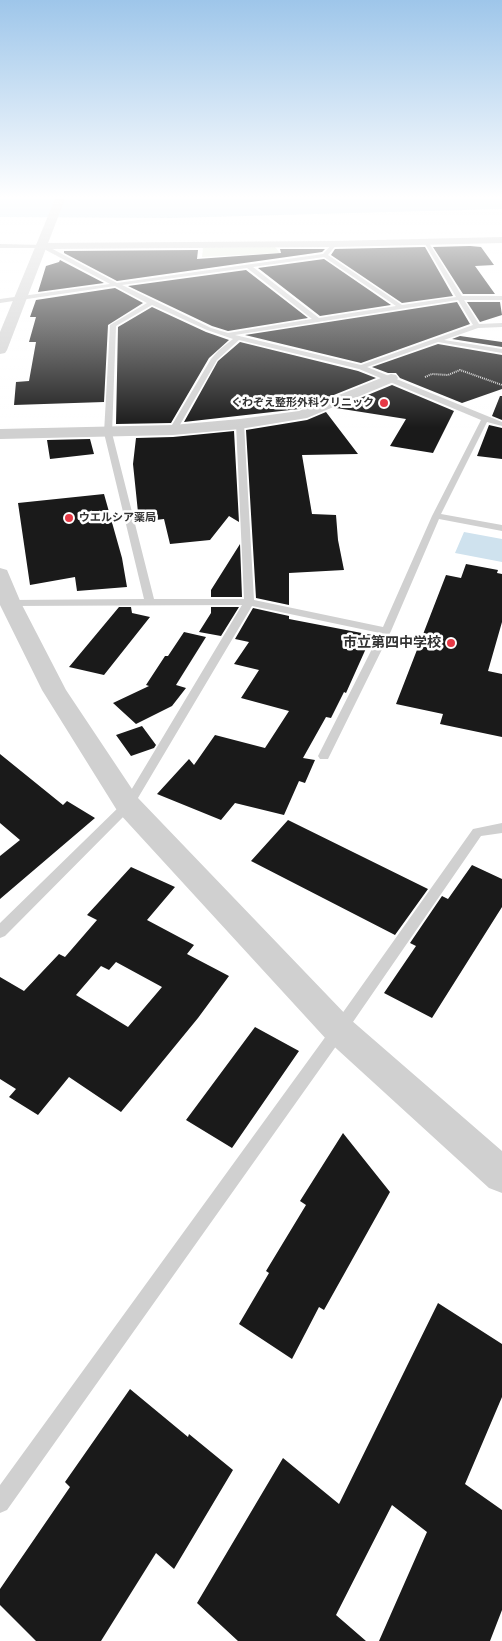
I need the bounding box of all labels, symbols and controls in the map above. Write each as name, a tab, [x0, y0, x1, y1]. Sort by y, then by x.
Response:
place label: くわぞえ整形外科クリニック	[231, 396, 374, 410]
marker: くわぞえ整形外科クリニック	[378, 397, 390, 409]
place label: ウエルシア薬局	[79, 511, 156, 525]
marker: ウエルシア薬局	[63, 512, 75, 524]
place label: 市立第四中学校	[343, 635, 441, 651]
marker: 市立第四中学校	[445, 637, 457, 649]

